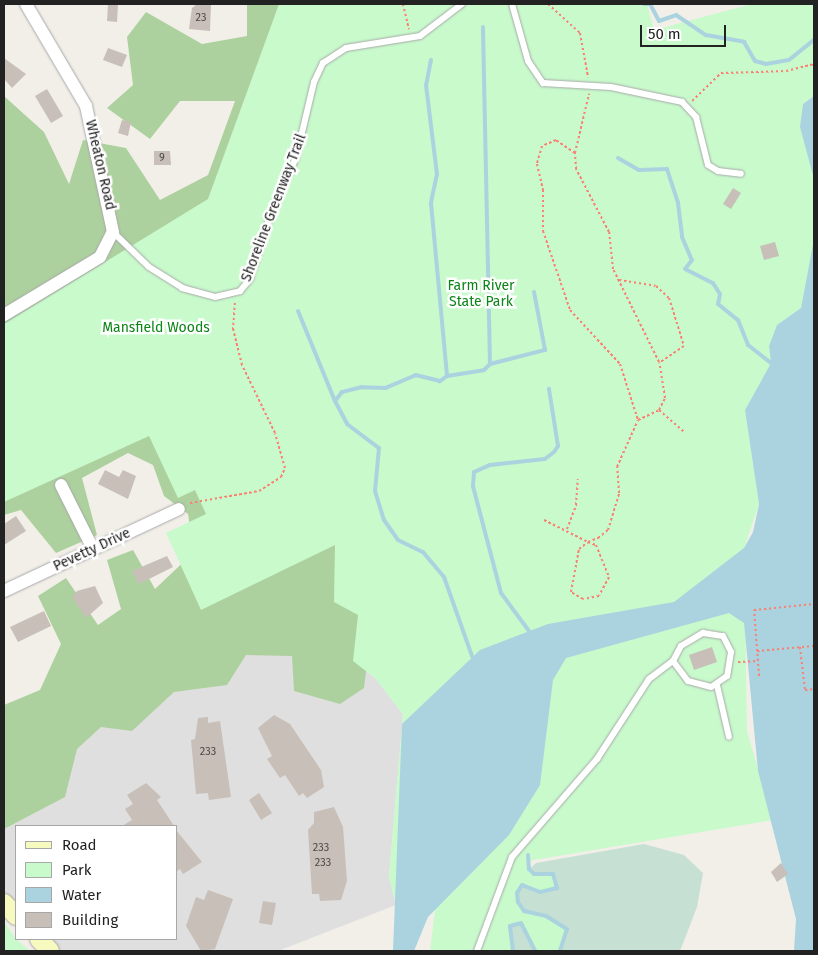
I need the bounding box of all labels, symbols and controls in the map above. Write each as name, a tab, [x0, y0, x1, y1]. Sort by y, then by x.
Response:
house number: 23	[196, 11, 206, 25]
scale bar	[643, 15, 729, 47]
text: 50 m	[648, 25, 681, 43]
street label: Wheaton Road	[81, 118, 119, 212]
street label: Shoreline Greenway Trail	[238, 132, 310, 284]
house number: 9	[159, 151, 165, 165]
park label: Farm River State Park	[447, 278, 515, 310]
park label: Mansfield Woods	[102, 320, 210, 336]
street label: Pevetty Drive	[51, 525, 133, 575]
house number: 233	[200, 745, 216, 759]
legend	[15, 825, 178, 940]
text: Road	[62, 836, 97, 854]
house number: 233	[313, 841, 329, 855]
house number: 233	[315, 856, 331, 870]
text: Park	[62, 861, 92, 879]
text: Water	[62, 886, 101, 904]
text: Building	[62, 911, 118, 929]

